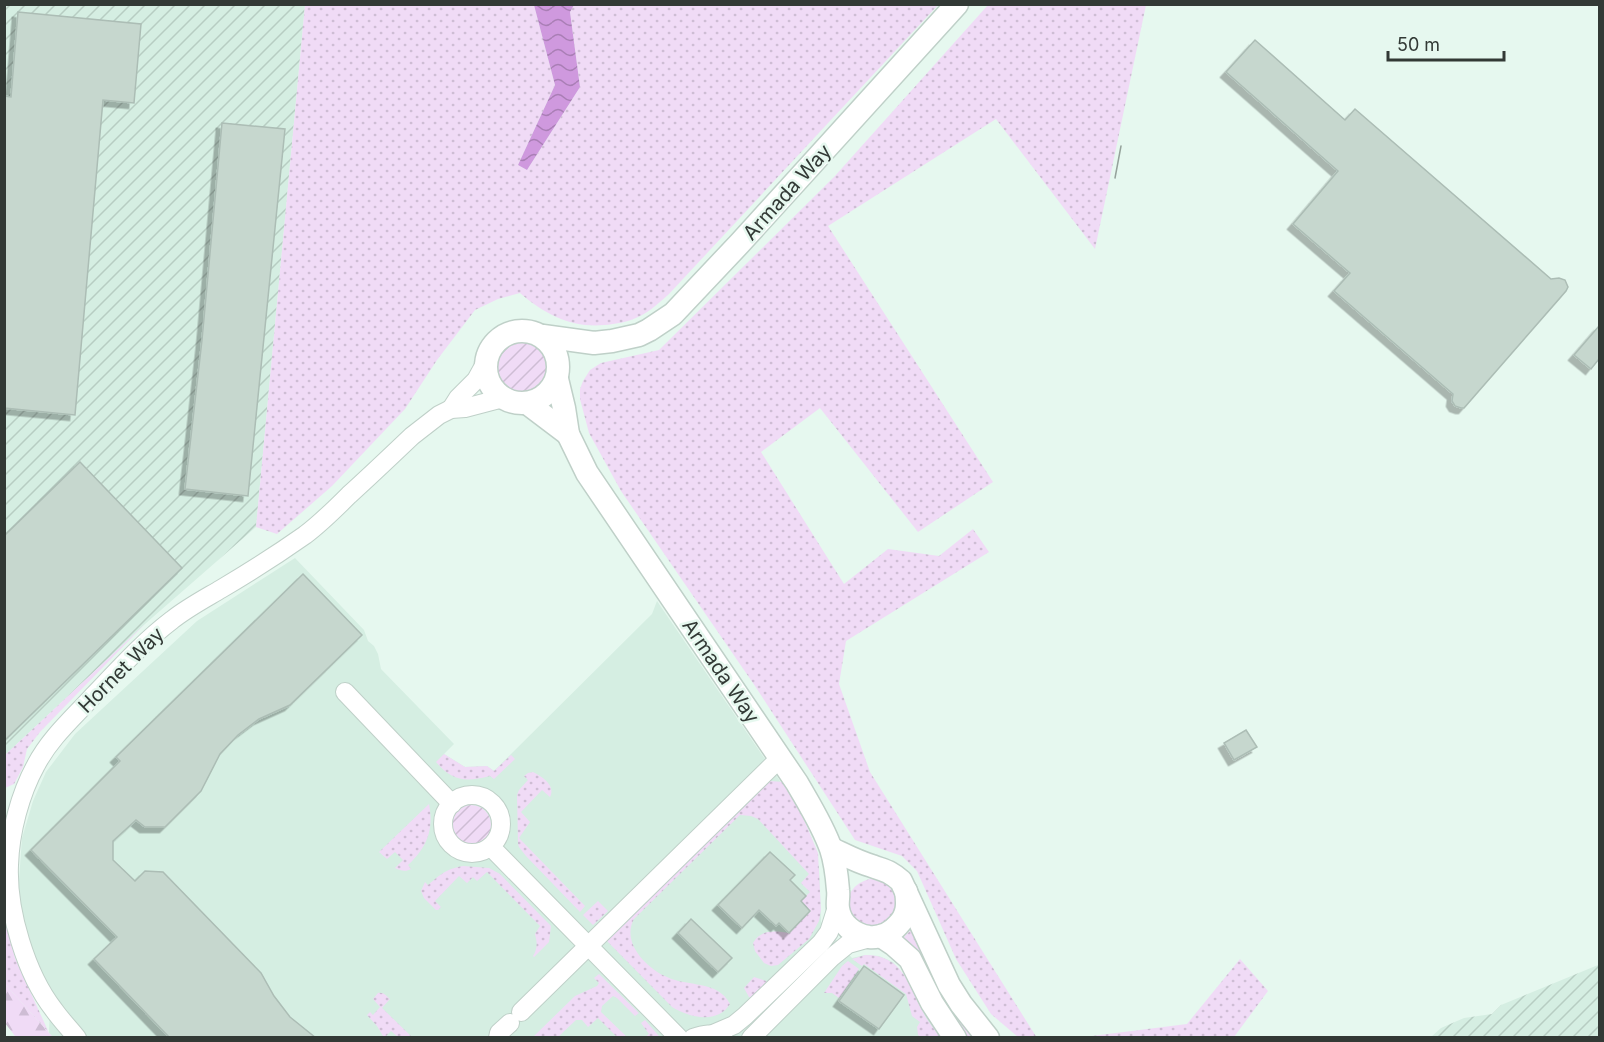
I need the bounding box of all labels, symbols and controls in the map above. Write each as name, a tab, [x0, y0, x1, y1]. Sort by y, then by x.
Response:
scale bar	[1388, 24, 1504, 62]
text: 50 m	[1397, 34, 1440, 55]
street label: Armada Way	[738, 139, 836, 245]
street label: Armada Way	[677, 614, 765, 728]
street label: Hornet Way	[73, 622, 169, 718]

